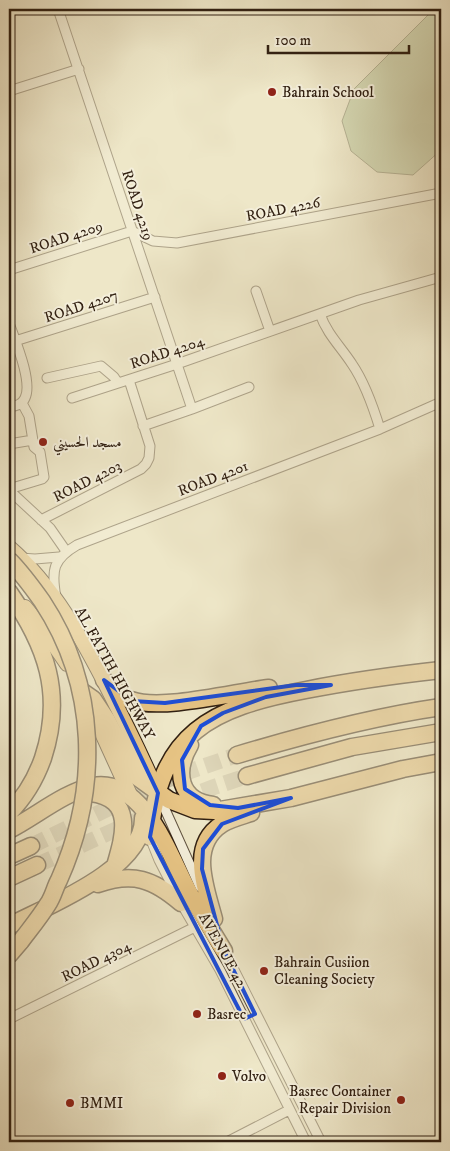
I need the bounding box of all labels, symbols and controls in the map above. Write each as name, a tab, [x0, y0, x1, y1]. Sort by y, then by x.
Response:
scale bar	[268, 22, 409, 54]
text: 100 m	[275, 31, 311, 50]
place label: Bahrain School	[282, 83, 374, 102]
marker: Bahrain School	[266, 86, 278, 98]
street label: ROAD 4219	[117, 167, 158, 243]
street label: ROAD 4226	[244, 193, 323, 226]
street label: ROAD 4209	[27, 217, 105, 258]
street label: ROAD 4207	[42, 286, 120, 327]
street label: ROAD 4204	[128, 331, 207, 373]
place label: مسجد الحسيني	[53, 433, 121, 456]
marker: مسجد الحسيني	[37, 436, 49, 448]
street label: ROAD 4203	[50, 456, 125, 507]
street label: ROAD 4201	[175, 456, 251, 501]
street label: AL FATIH HIGHWAY	[70, 604, 159, 743]
street label: AVENUE 42	[194, 909, 251, 992]
street label: ROAD 4304	[58, 936, 135, 986]
place label: Bahrain Cusiion Cleaning Society	[274, 953, 376, 989]
marker: Bahrain Cusiion Cleaning Society	[258, 965, 270, 977]
place label: Basrec	[207, 1005, 247, 1024]
marker: Basrec	[191, 1008, 203, 1020]
place label: Volvo	[231, 1067, 266, 1086]
marker: Volvo	[216, 1070, 228, 1082]
place label: Basrec Container Repair Division	[289, 1082, 391, 1118]
place label: BMMI	[80, 1094, 123, 1113]
marker: Basrec Container Repair Division	[395, 1094, 407, 1106]
marker: BMMI	[64, 1097, 76, 1109]

